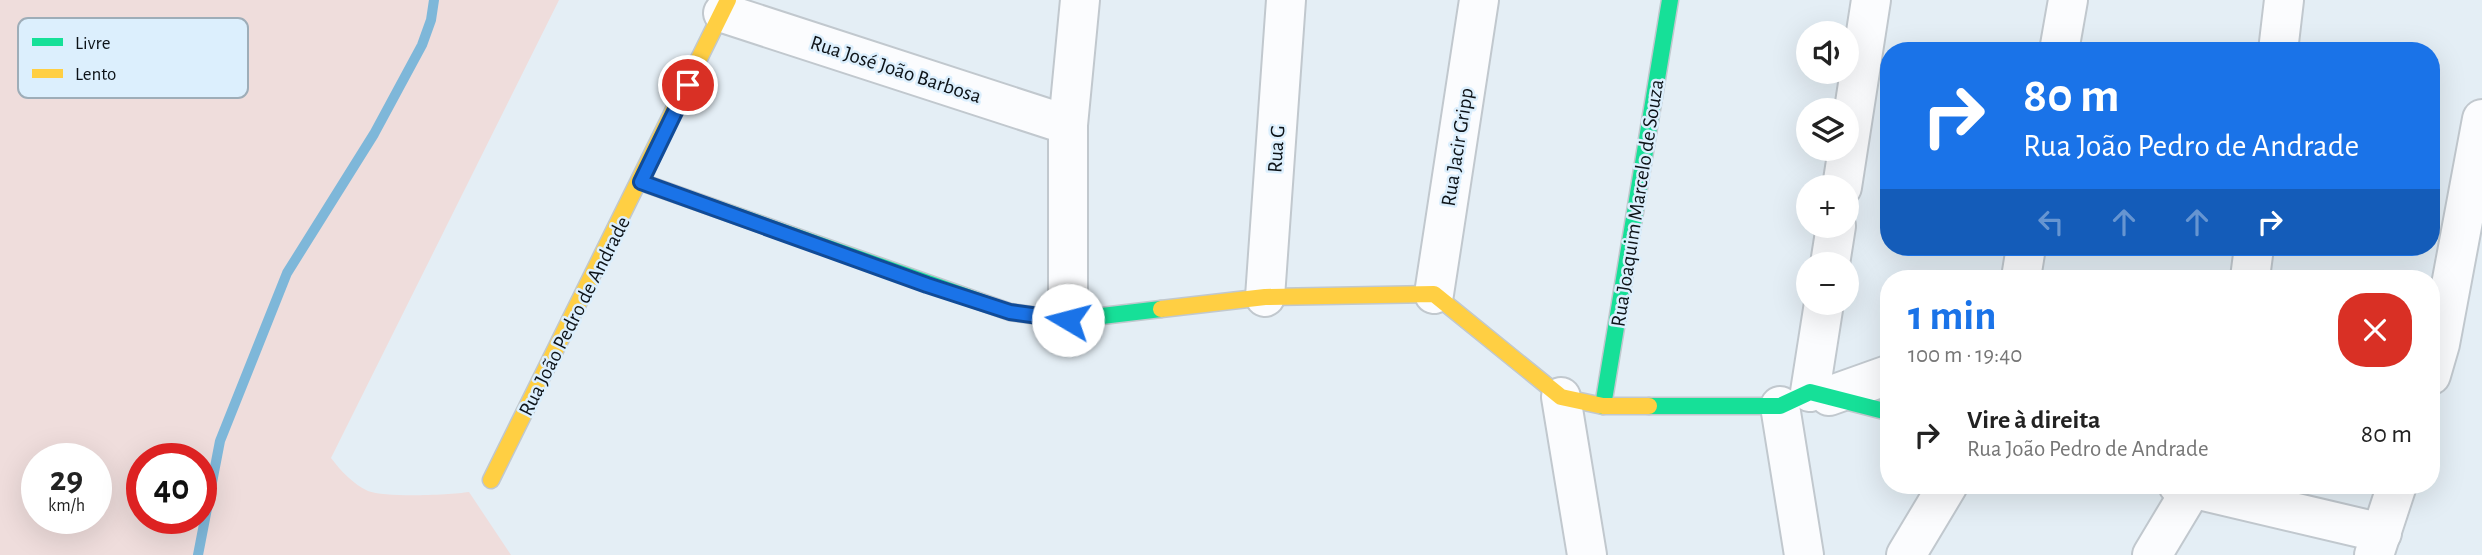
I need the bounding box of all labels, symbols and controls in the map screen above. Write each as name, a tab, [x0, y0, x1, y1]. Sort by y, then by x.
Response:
legend	[18, 18, 248, 98]
map controls	[1796, 21, 1859, 315]
button: sound	[1796, 21, 1859, 84]
street label: Rua José João Barbosa	[808, 32, 984, 107]
text: Livre	[75, 34, 110, 53]
pin	[658, 55, 718, 115]
text: Lento	[75, 65, 116, 84]
icon: arrive	[669, 66, 707, 104]
icon: right	[1908, 70, 1999, 161]
text: 80 m	[2023, 72, 2120, 121]
street label: Rua Joaquim Marcelo de Souza	[1608, 78, 1667, 328]
street label: Rua Jacir Gripp	[1438, 86, 1477, 208]
button: layers	[1796, 98, 1859, 161]
street label: Rua G	[1264, 125, 1289, 174]
text: Rua João Pedro de Andrade	[2023, 130, 2359, 162]
button: +	[1796, 175, 1859, 238]
icon: left	[2032, 203, 2070, 241]
icon: ahead	[2105, 203, 2143, 241]
icon: ahead	[2178, 203, 2216, 241]
icon: right	[2251, 203, 2289, 241]
street label: Rua João Pedro de Andrade	[515, 213, 634, 419]
button: −	[1796, 252, 1859, 315]
position arrow	[1031, 283, 1105, 357]
button: close	[2338, 293, 2412, 367]
text: 1 min	[1908, 295, 1997, 337]
text: 100 m · 19:40	[1908, 344, 2022, 367]
text: Vire à direita	[1967, 407, 2101, 433]
icon: right	[1908, 416, 1946, 454]
text: 80 m	[2361, 421, 2412, 447]
text: Rua João Pedro de Andrade	[1967, 438, 2209, 461]
speed limit sign: 40	[126, 443, 217, 534]
text: 29	[50, 462, 83, 497]
text: km/h	[48, 497, 85, 515]

